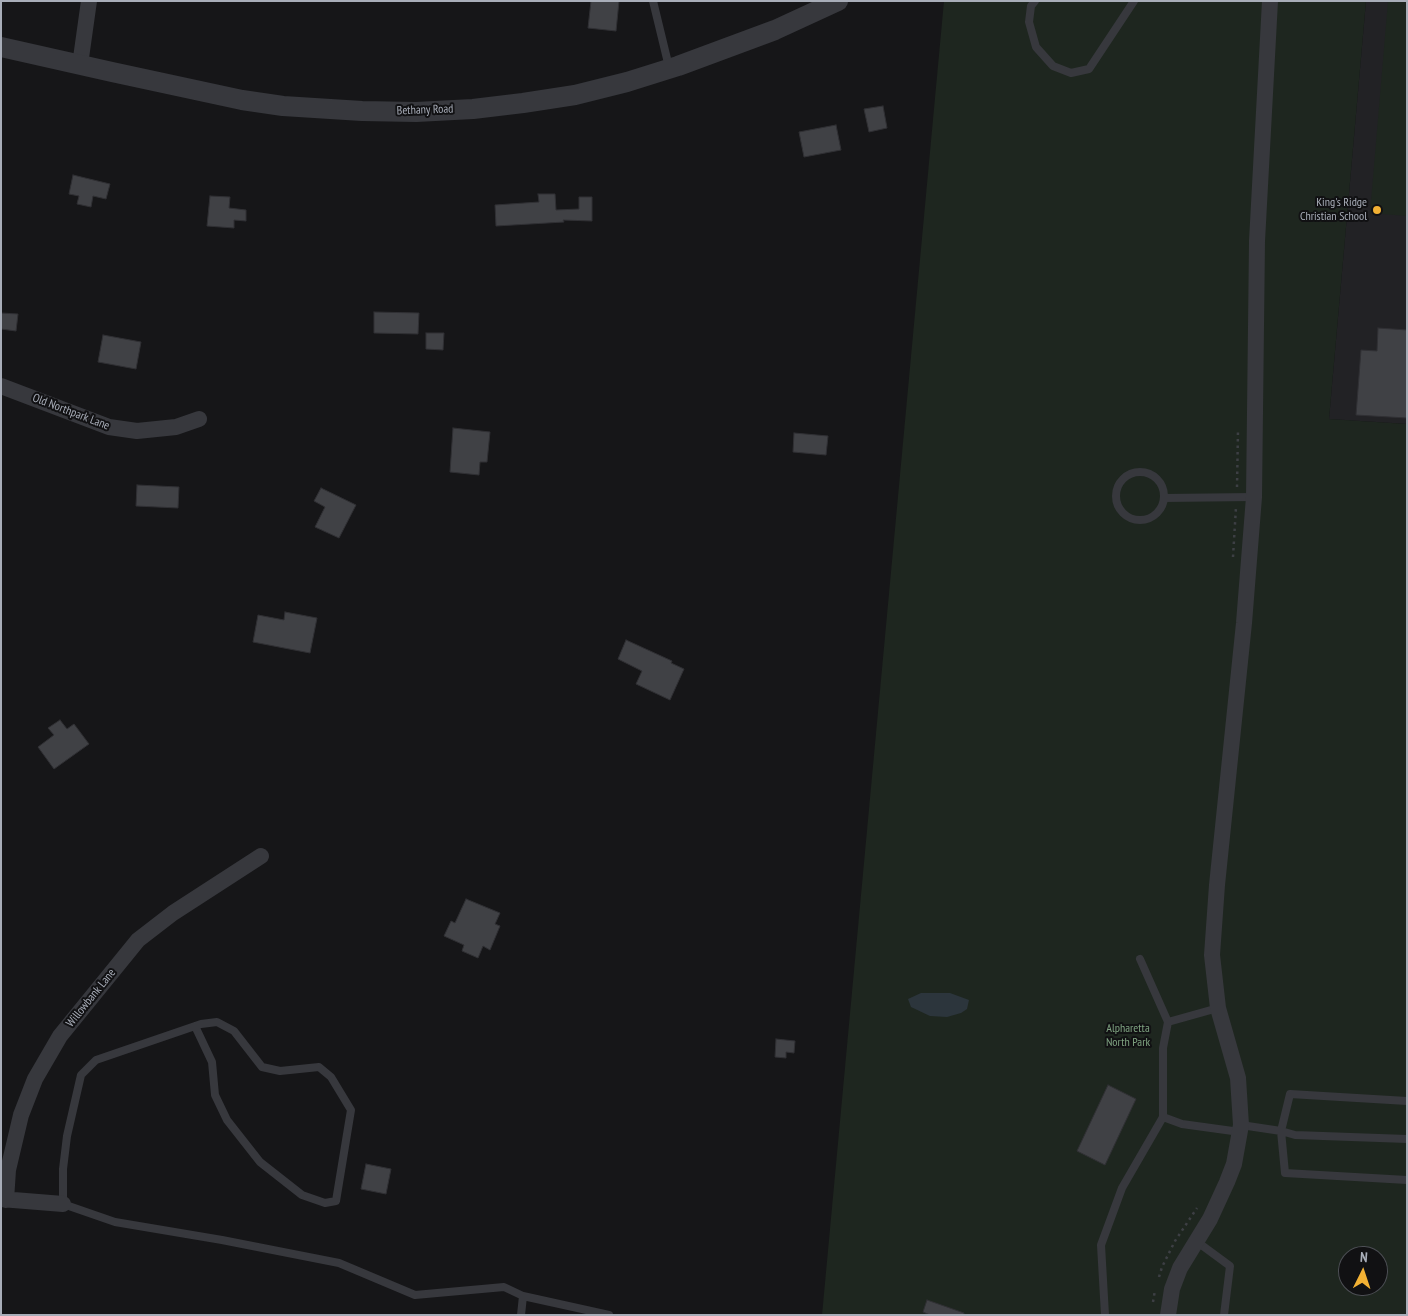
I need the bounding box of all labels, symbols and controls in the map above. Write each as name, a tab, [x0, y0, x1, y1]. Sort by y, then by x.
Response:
street label: Bethany Road	[396, 102, 454, 118]
place label: King's Ridge Christian School	[1300, 196, 1367, 224]
marker: King's Ridge Christian School	[1371, 204, 1383, 216]
street label: Old Northpark Lane	[30, 391, 112, 433]
street label: Willowbank Lane	[63, 966, 119, 1030]
park label: Alpharetta North Park	[1106, 1022, 1150, 1050]
north arrow	[1338, 1246, 1388, 1296]
text: N	[1360, 1248, 1368, 1266]

